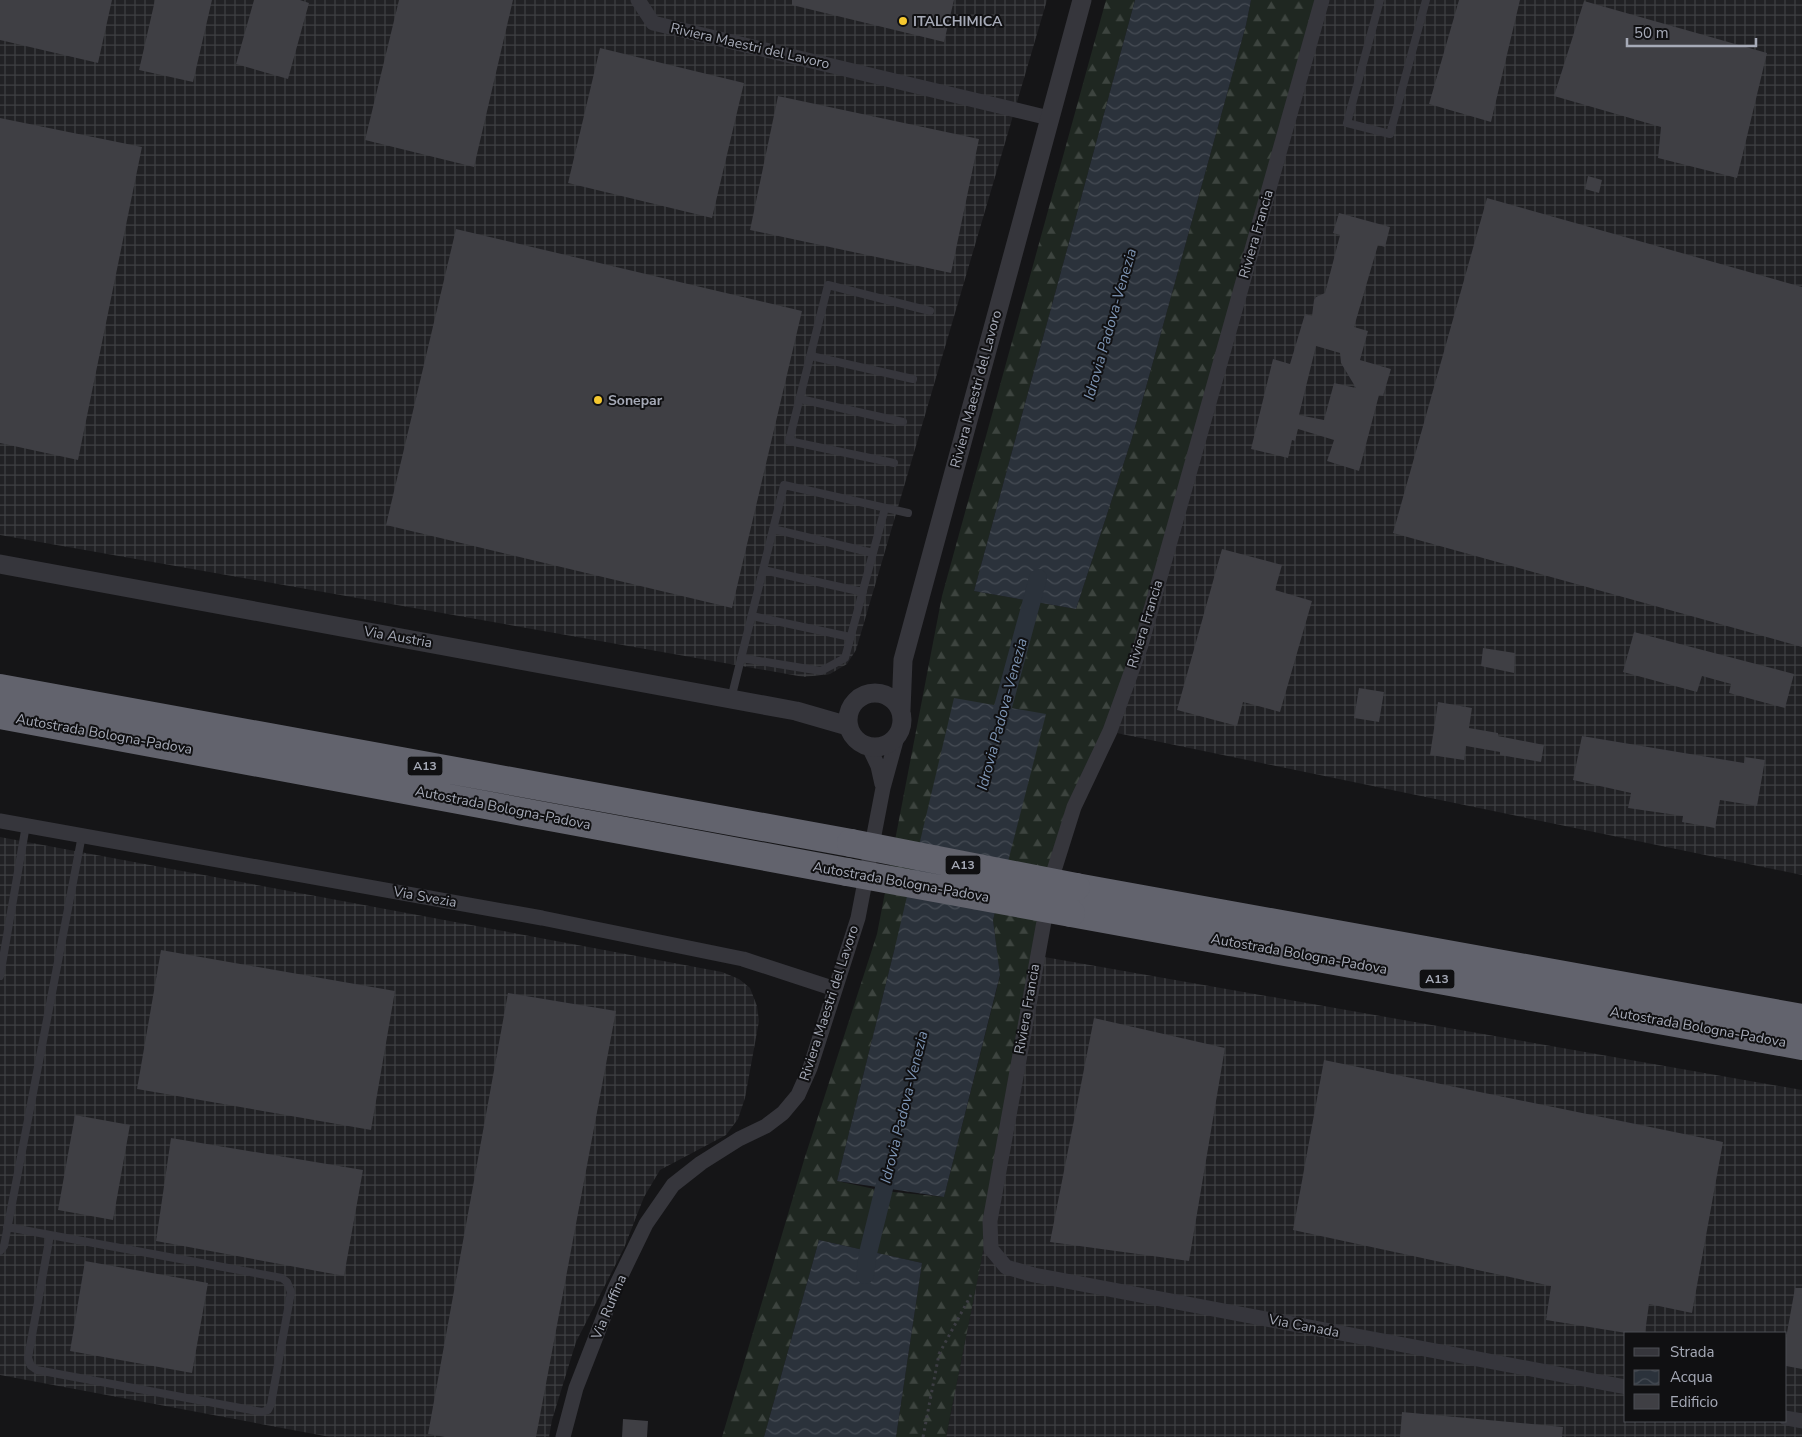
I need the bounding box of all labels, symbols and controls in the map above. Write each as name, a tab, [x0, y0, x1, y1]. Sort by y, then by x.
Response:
place label: ITALCHIMICA	[913, 12, 1003, 31]
marker: ITALCHIMICA	[897, 15, 909, 27]
scale bar	[1627, 15, 1756, 47]
street label: Riviera Maestri del Lavoro	[669, 18, 832, 74]
text: 50 m	[1634, 23, 1669, 43]
street label: Riviera Francia	[1234, 187, 1278, 281]
water label: Idrovia Padova-Venezia	[1079, 246, 1141, 402]
street label: Riviera Maestri del Lavoro	[946, 308, 1006, 470]
place label: Sonepar	[608, 391, 663, 410]
marker: Sonepar	[592, 394, 604, 406]
street label: Riviera Francia	[1123, 577, 1167, 671]
street label: Via Austria	[361, 621, 434, 652]
water label: Idrovia Padova-Venezia	[972, 636, 1032, 792]
street label: Autostrada Bologna-Padova	[14, 709, 194, 759]
road number: A13	[408, 756, 442, 776]
street label: Autostrada Bologna-Padova	[413, 782, 593, 834]
road number: A13	[946, 856, 980, 874]
street label: Autostrada Bologna-Padova	[811, 857, 991, 907]
street label: Via Svezia	[391, 882, 458, 912]
street label: Riviera Maestri del Lavoro	[795, 923, 863, 1083]
street label: Autostrada Bologna-Padova	[1209, 929, 1389, 979]
street label: Riviera Francia	[1010, 962, 1044, 1056]
road number: A13	[1420, 970, 1454, 989]
street label: Autostrada Bologna-Padova	[1608, 1002, 1788, 1052]
water label: Idrovia Padova-Venezia	[875, 1029, 933, 1185]
street label: Via Ruffina	[586, 1272, 631, 1343]
street label: Via Canada	[1266, 1310, 1341, 1342]
legend	[1624, 1332, 1787, 1422]
text: Strada	[1670, 1342, 1714, 1362]
text: Acqua	[1670, 1367, 1713, 1387]
text: Edificio	[1670, 1392, 1718, 1412]

